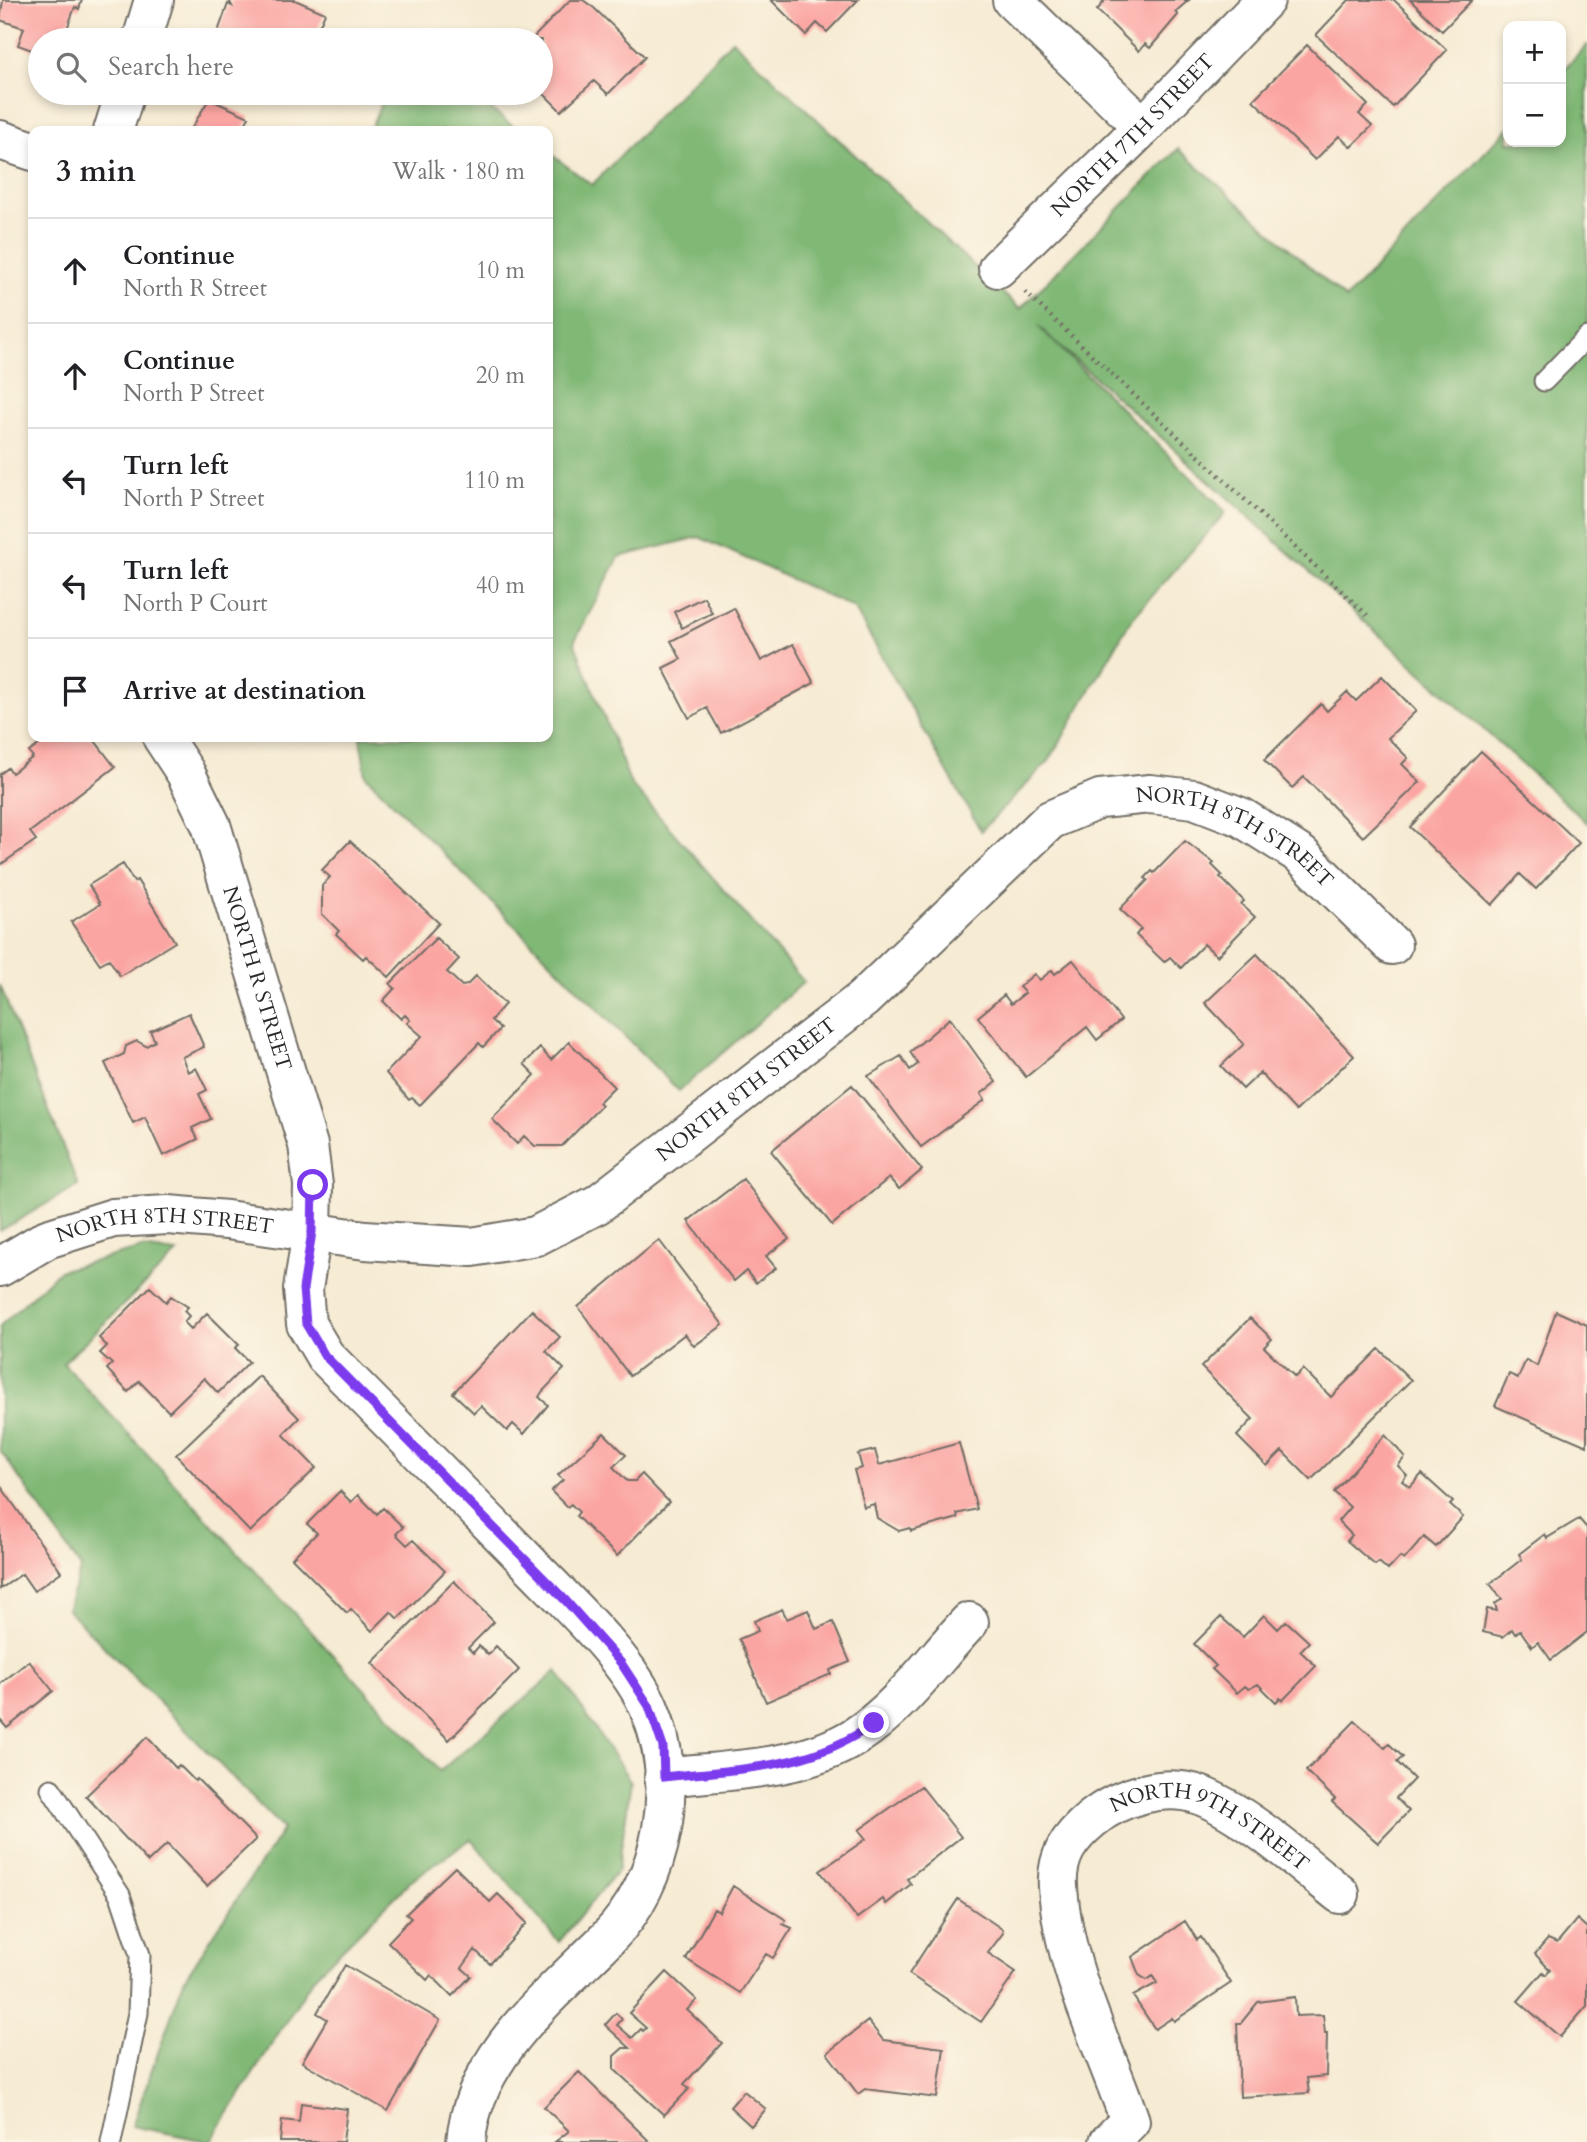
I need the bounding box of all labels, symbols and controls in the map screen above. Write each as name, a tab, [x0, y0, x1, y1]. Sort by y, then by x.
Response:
map controls	[1503, 21, 1566, 147]
button: +	[1503, 21, 1566, 84]
search box	[28, 28, 553, 105]
street label: NORTH 7TH STREET	[1044, 47, 1221, 223]
icon: search	[52, 48, 90, 86]
text: Search here	[108, 49, 234, 84]
button: −	[1503, 84, 1566, 147]
text: 3 min	[56, 151, 136, 192]
text: Walk · 180 m	[392, 156, 525, 187]
text: Continue	[123, 238, 235, 273]
icon: ahead	[56, 252, 94, 290]
text: 10 m	[476, 255, 525, 286]
text: North R Street	[123, 273, 267, 304]
text: Continue	[123, 343, 235, 378]
icon: ahead	[56, 357, 94, 395]
text: 20 m	[476, 360, 525, 391]
text: North P Street	[123, 378, 265, 409]
text: Turn left	[123, 448, 228, 483]
icon: left	[56, 462, 94, 500]
text: 110 m	[464, 465, 525, 496]
text: North P Street	[123, 483, 265, 514]
text: Turn left	[123, 553, 228, 588]
icon: left	[56, 567, 94, 605]
text: 40 m	[476, 570, 525, 601]
text: North P Court	[123, 588, 268, 619]
icon: arrive	[56, 672, 94, 710]
text: Arrive at destination	[123, 673, 366, 708]
street label: NORTH 8TH STREET	[1134, 779, 1340, 894]
street label: NORTH R STREET	[216, 882, 299, 1074]
street label: NORTH 8TH STREET	[650, 1010, 842, 1168]
route start	[297, 1169, 328, 1200]
street label: NORTH 8TH STREET	[52, 1200, 276, 1250]
route end	[858, 1707, 889, 1738]
street label: NORTH 9TH STREET	[1105, 1776, 1315, 1878]

